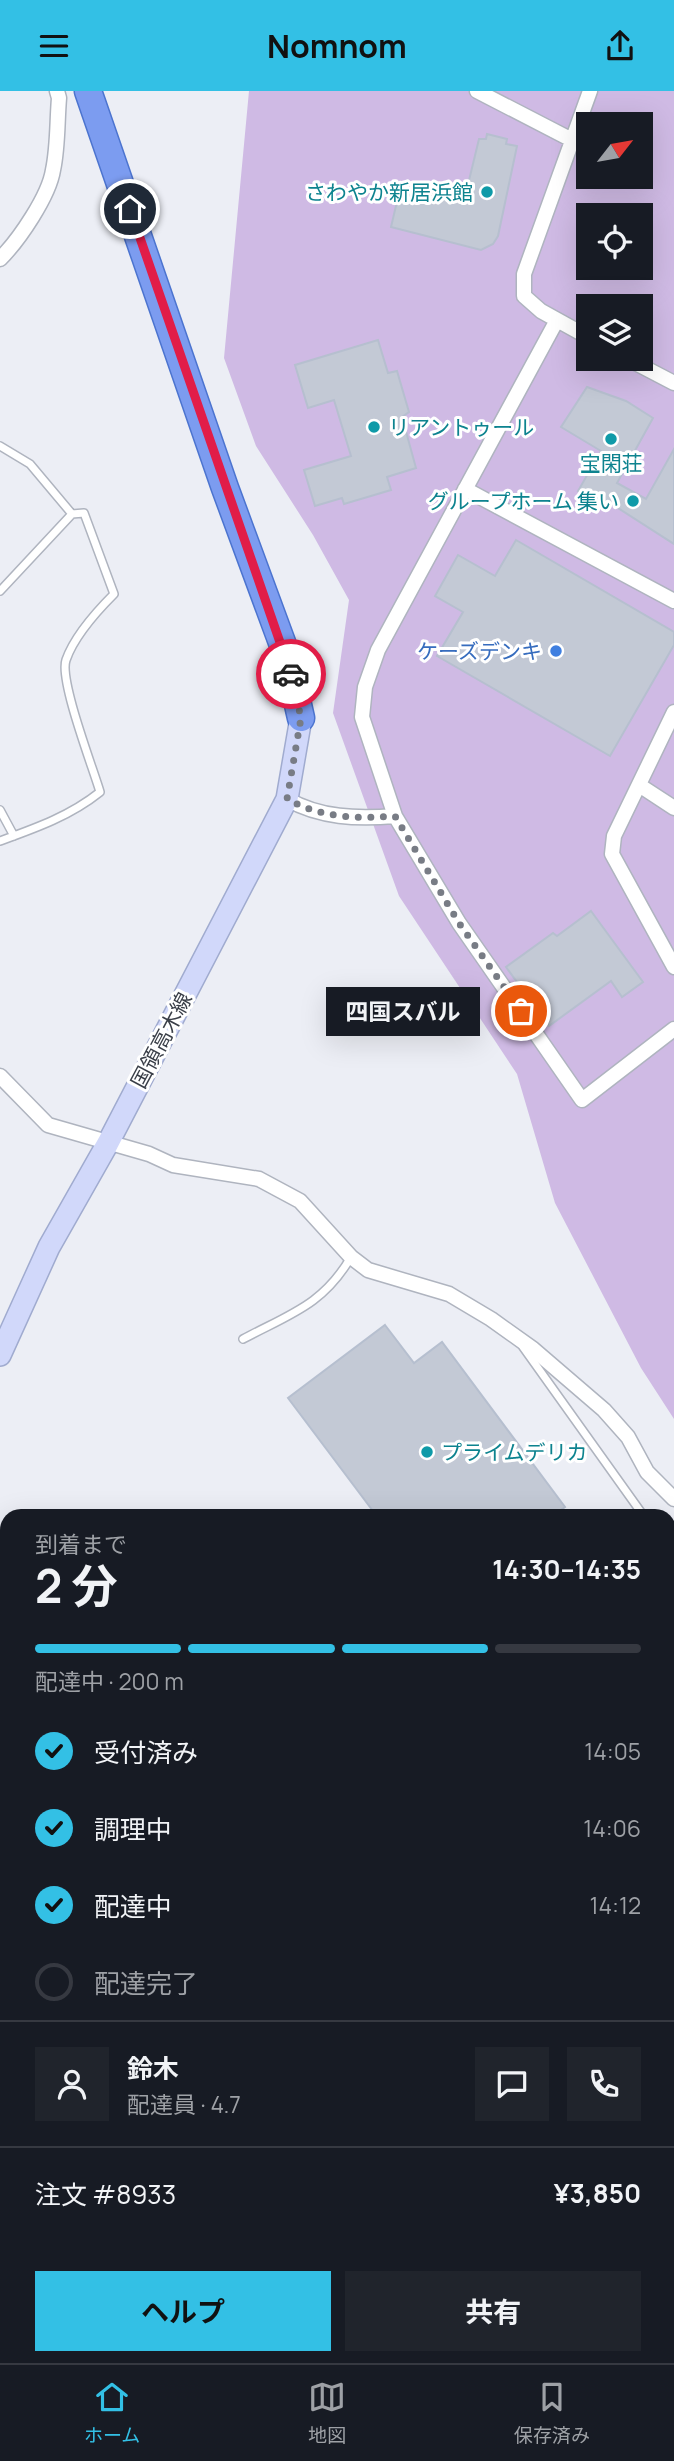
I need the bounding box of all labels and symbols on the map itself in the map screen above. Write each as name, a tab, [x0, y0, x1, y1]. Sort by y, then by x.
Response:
north arrow	[576, 112, 653, 189]
place label: さわやか新居浜館	[305, 178, 473, 206]
pin	[100, 179, 160, 239]
marker: さわやか新居浜館	[479, 184, 495, 200]
place label: リアントゥール	[388, 413, 534, 441]
marker: リアントゥール	[366, 419, 382, 435]
marker: 宝閑荘	[603, 431, 619, 447]
place label: 宝閑荘	[580, 449, 643, 477]
place label: グループホーム 集い	[428, 487, 619, 515]
marker: グループホーム 集い	[625, 493, 641, 509]
place label: ケーズデンキ	[417, 637, 542, 665]
courier	[256, 639, 326, 709]
marker: ケーズデンキ	[548, 643, 564, 659]
pin	[491, 981, 551, 1041]
callout: 四国スバル	[325, 986, 479, 1035]
street label: 国領高木線	[124, 987, 198, 1093]
place label: プライムデリカ	[441, 1438, 588, 1466]
marker: プライムデリカ	[419, 1444, 435, 1460]

